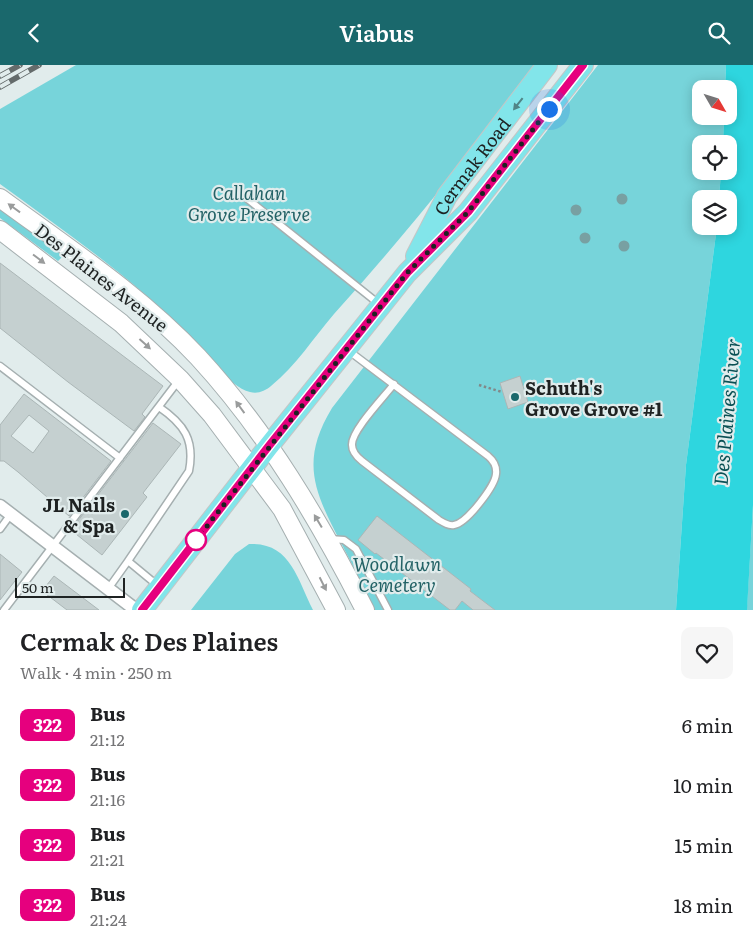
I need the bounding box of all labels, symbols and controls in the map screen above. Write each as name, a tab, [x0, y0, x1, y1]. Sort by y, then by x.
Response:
text: Viabus	[339, 16, 414, 49]
icon: back	[20, 19, 48, 47]
icon: search	[705, 19, 733, 47]
north arrow	[692, 80, 738, 125]
map controls	[692, 80, 737, 235]
one-way arrow	[513, 97, 523, 111]
your location	[537, 97, 562, 122]
street label: Cermak Road	[426, 111, 516, 219]
button: locate	[692, 135, 737, 180]
park label: Callahan Grove Preserve	[188, 179, 310, 227]
button: layers	[692, 190, 737, 235]
one-way arrow	[7, 203, 21, 213]
street label: Des Plaines Avenue	[29, 216, 175, 338]
one-way arrow	[32, 254, 46, 264]
water label: Des Plaines River	[706, 337, 746, 487]
one-way arrow	[138, 339, 151, 350]
place label: Schuth's Grove Grove #1	[525, 374, 663, 422]
marker: Schuth's Grove Grove #1	[509, 391, 521, 403]
one-way arrow	[235, 400, 245, 414]
place label: JL Nails & Spa	[42, 491, 116, 539]
marker: JL Nails & Spa	[119, 508, 131, 520]
one-way arrow	[313, 514, 322, 527]
unlabelled marker	[185, 529, 207, 551]
park label: Woodlawn Cemetery	[353, 550, 441, 598]
scale bar	[15, 575, 125, 598]
text: 50 m	[22, 577, 54, 597]
one-way arrow	[319, 577, 327, 592]
text: Cermak & Des Plaines	[20, 623, 278, 658]
button: heart	[681, 627, 733, 679]
text: Walk · 4 min · 250 m	[20, 660, 172, 684]
text: Bus	[90, 699, 125, 727]
text: 322	[33, 711, 62, 738]
text: 6 min	[682, 711, 733, 739]
text: 21:12	[90, 727, 125, 751]
text: Bus	[90, 759, 125, 787]
text: 322	[33, 771, 62, 798]
text: 10 min	[673, 771, 733, 799]
text: 21:16	[90, 787, 125, 811]
text: Bus	[90, 819, 125, 847]
text: 322	[33, 831, 62, 858]
text: 15 min	[674, 831, 733, 859]
text: 21:21	[90, 847, 124, 871]
text: Bus	[90, 879, 125, 907]
text: 322	[33, 891, 62, 918]
text: 18 min	[674, 891, 733, 919]
text: 21:24	[90, 907, 127, 931]

